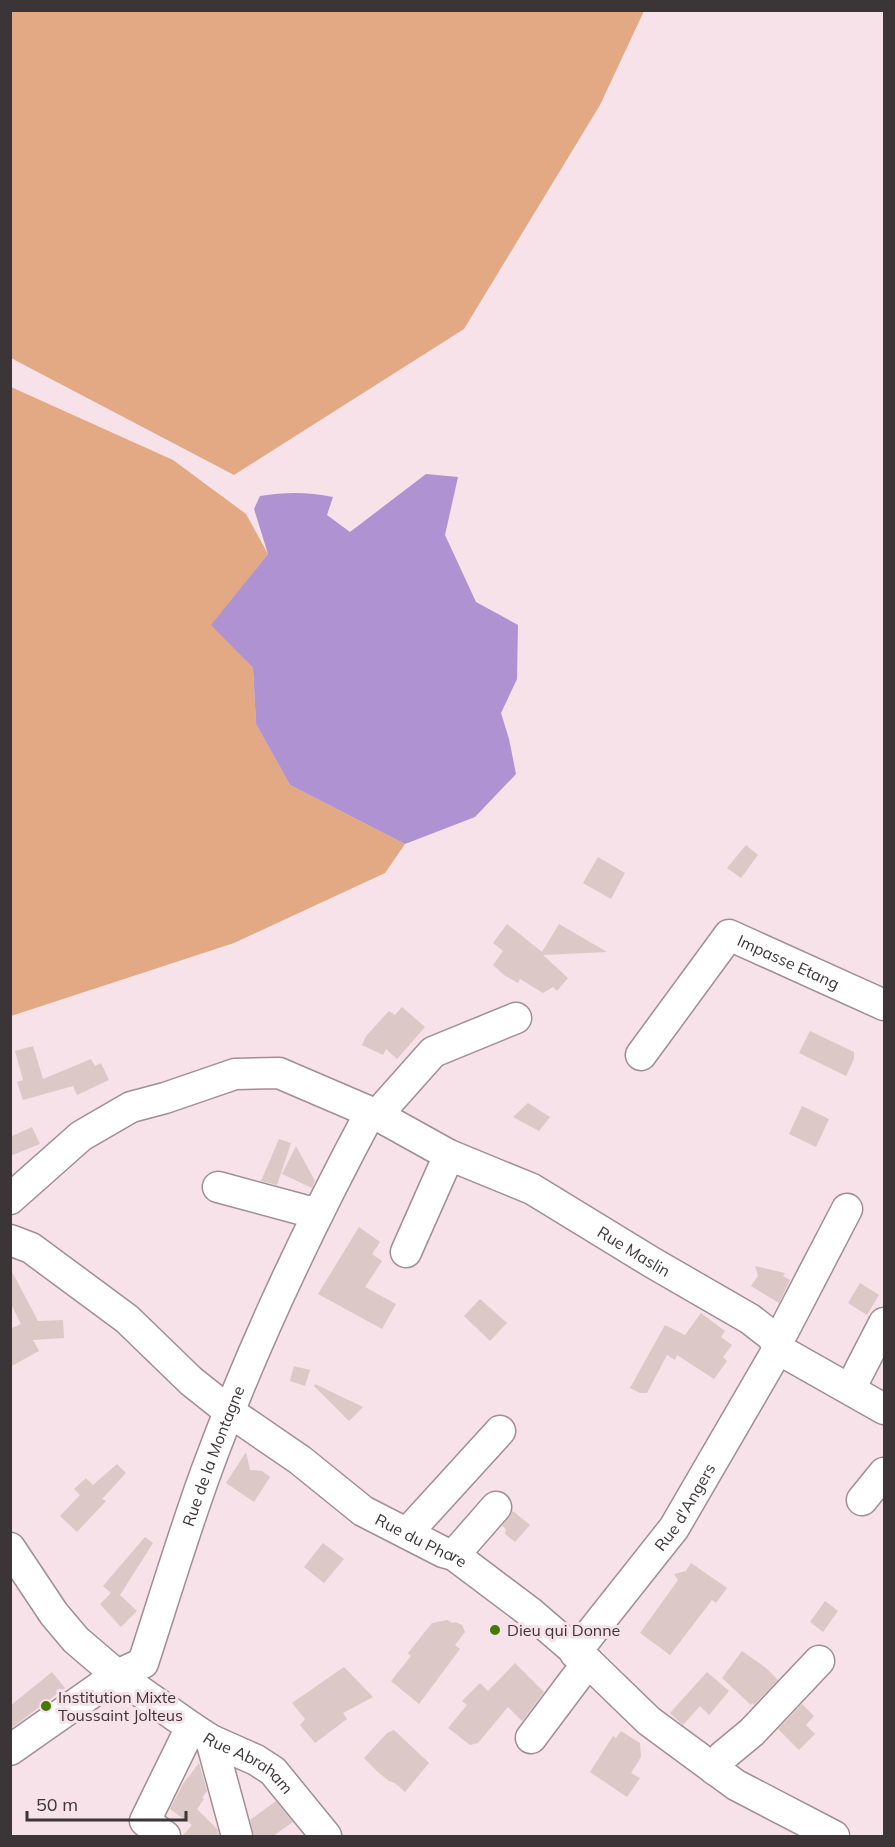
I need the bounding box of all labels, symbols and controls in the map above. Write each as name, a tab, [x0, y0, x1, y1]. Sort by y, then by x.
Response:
street label: Impasse Etang	[734, 930, 843, 994]
street label: Rue Maslin	[594, 1222, 674, 1281]
street label: Rue de la Montagne	[178, 1383, 249, 1529]
street label: Rue d'Angers	[650, 1460, 720, 1555]
street label: Rue du Phare	[372, 1509, 471, 1571]
place label: Dieu qui Donne	[507, 1620, 620, 1640]
marker: Dieu qui Donne	[488, 1623, 502, 1637]
place label: Institution Mixte Toussaint Jolteus	[58, 1687, 183, 1725]
marker: Institution Mixte Toussaint Jolteus	[39, 1699, 53, 1713]
street label: Rue Abraham	[200, 1728, 297, 1798]
scale bar	[27, 1784, 186, 1822]
text: 50 m	[36, 1793, 78, 1816]

